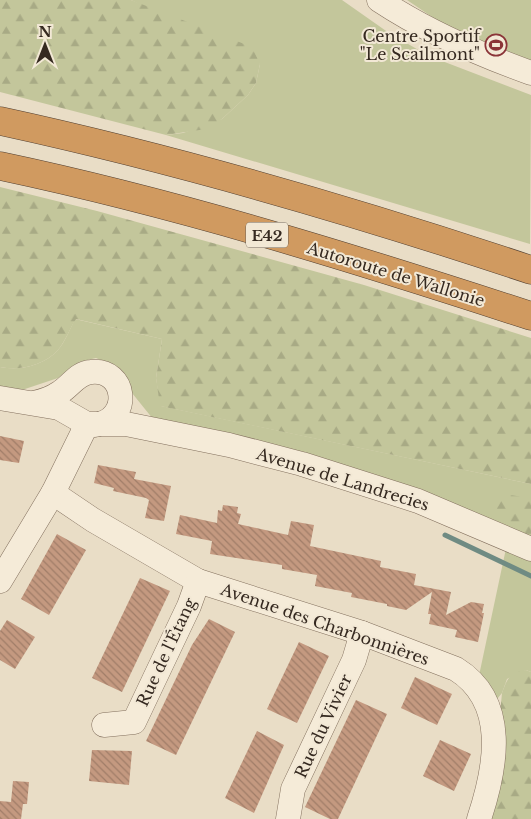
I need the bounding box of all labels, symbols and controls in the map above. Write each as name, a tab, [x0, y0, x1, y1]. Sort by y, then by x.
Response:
north arrow	[20, 20, 70, 70]
text: N	[38, 23, 52, 41]
place label: Centre Sportif "Le Scailmont"	[360, 26, 482, 64]
sports icon: Centre Sportif "Le Scailmont"	[484, 33, 508, 57]
road number: E42	[246, 222, 288, 248]
street label: Autoroute de Wallonie	[304, 237, 487, 311]
street label: Avenue de Landrecies	[253, 443, 432, 515]
street label: Avenue des Charbonnières	[217, 579, 432, 669]
street label: Rue de l'Étang	[132, 594, 200, 709]
street label: Rue du Vivier	[290, 671, 356, 781]

